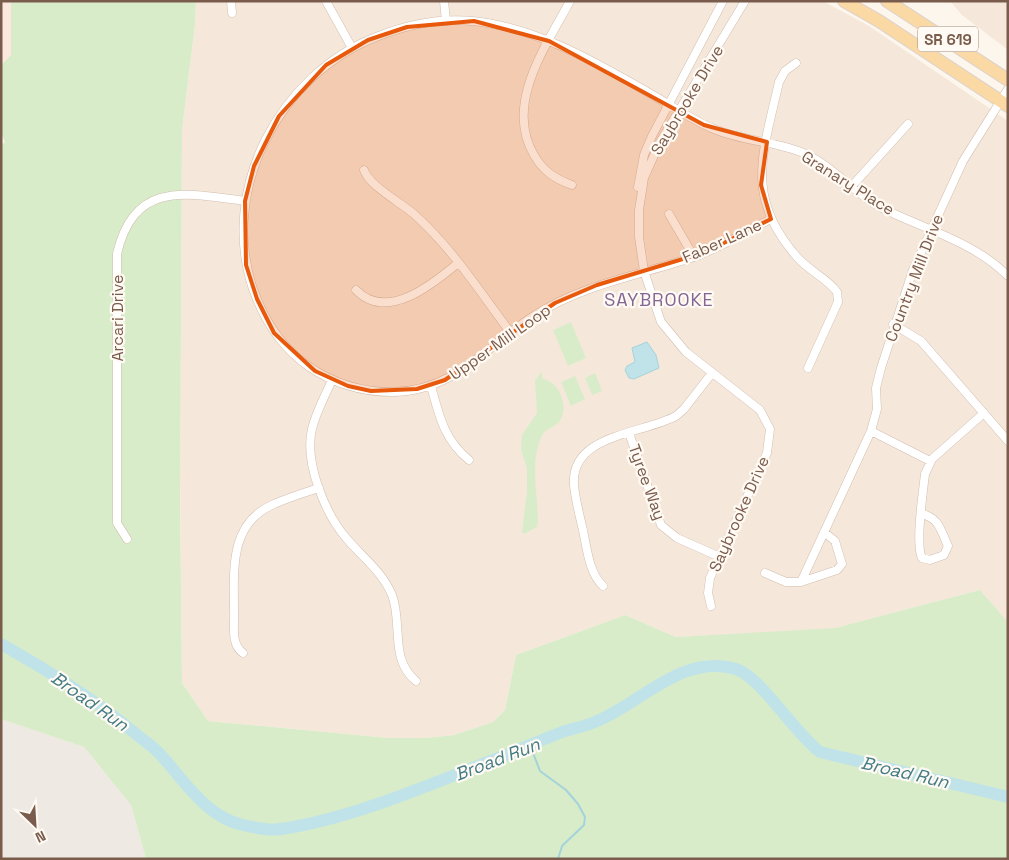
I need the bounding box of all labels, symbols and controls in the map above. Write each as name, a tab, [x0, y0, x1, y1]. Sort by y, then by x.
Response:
road number: SR 619	[918, 26, 978, 52]
street label: Saybrooke Drive	[646, 41, 728, 159]
street label: Granary Place	[797, 146, 899, 220]
street label: Country Mill Drive	[880, 211, 948, 345]
street label: Faber Lane	[679, 214, 765, 268]
street label: Arcari Drive	[107, 275, 128, 362]
district label: SAYBROOKE	[604, 288, 714, 311]
street label: Upper Mill Loop	[445, 299, 555, 385]
street label: Tyree Way	[624, 441, 670, 523]
street label: Saybrooke Drive	[704, 453, 774, 575]
water label: Broad Run	[47, 666, 134, 737]
water label: Broad Run	[451, 732, 544, 786]
water label: Broad Run	[859, 751, 952, 793]
north arrow	[10, 800, 60, 850]
text: N	[32, 827, 49, 847]

